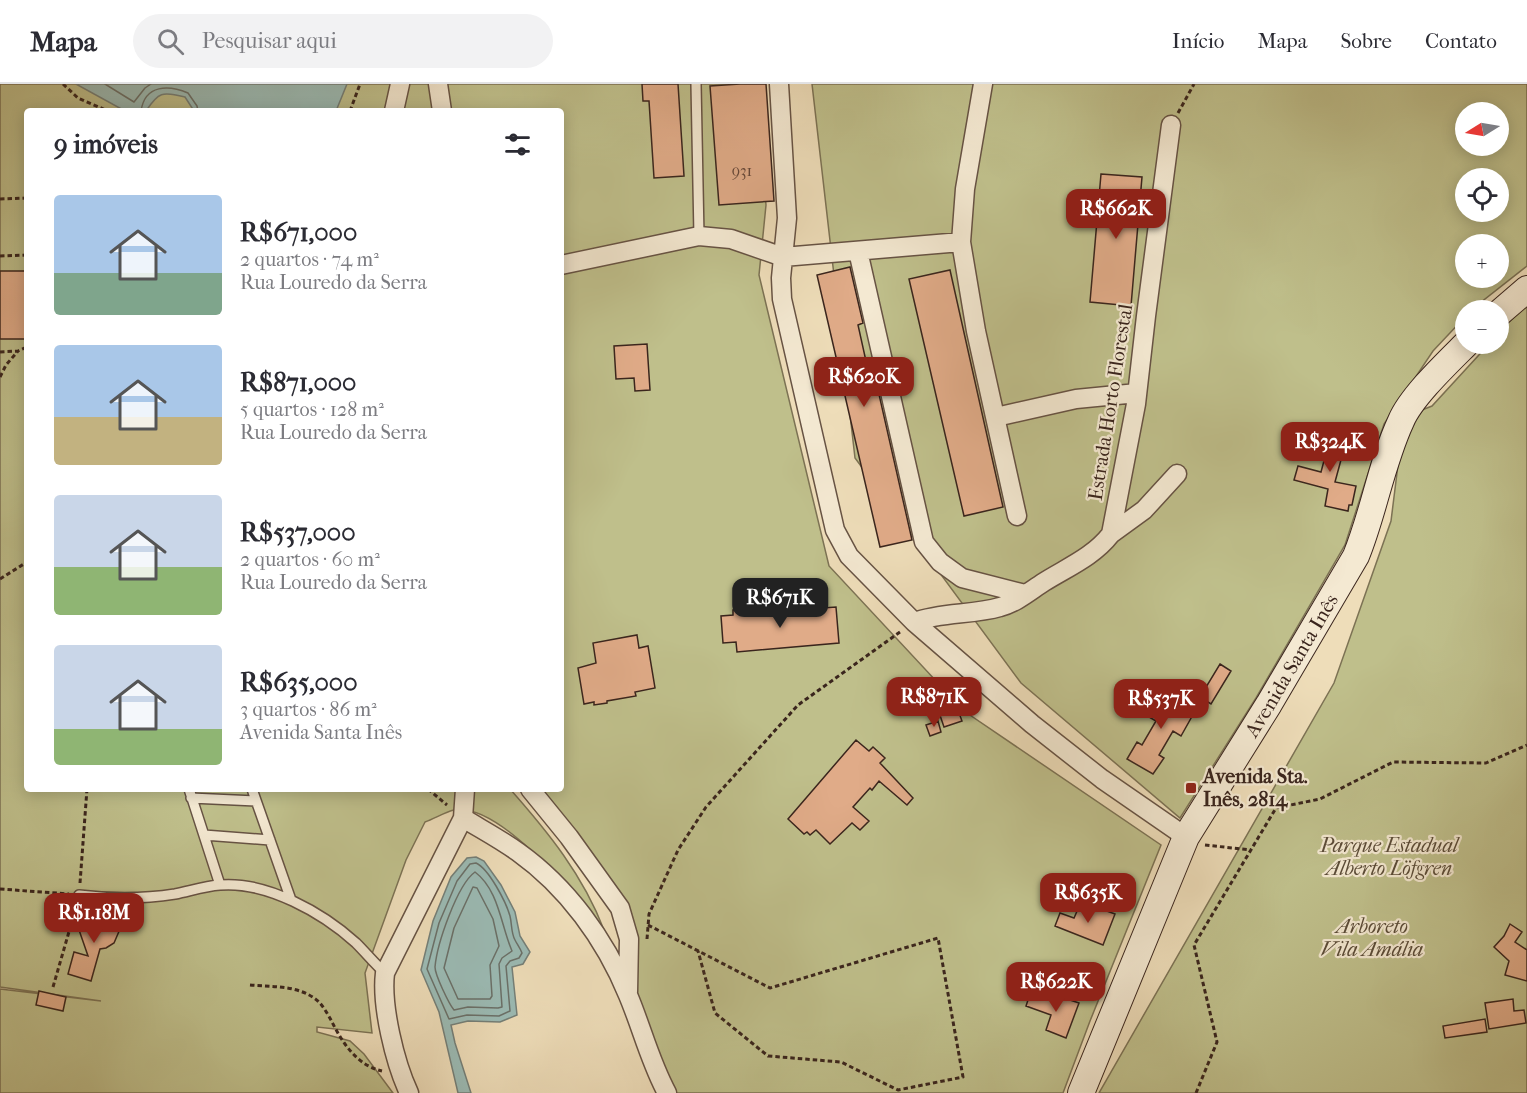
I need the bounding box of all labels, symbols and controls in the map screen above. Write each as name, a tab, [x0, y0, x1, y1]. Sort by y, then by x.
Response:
search box	[133, 14, 553, 68]
text: Mapa	[30, 25, 97, 58]
icon: search	[154, 25, 187, 58]
text: Pesquisar aqui	[202, 28, 337, 54]
text: Início	[1172, 29, 1224, 53]
text: Mapa	[1257, 29, 1307, 53]
text: Sobre	[1340, 29, 1392, 53]
text: Contato	[1425, 29, 1497, 53]
north arrow	[1455, 102, 1509, 156]
map controls	[1455, 102, 1509, 354]
icon: filters	[501, 128, 534, 161]
text: 9 imóveis	[54, 129, 158, 160]
house number: 931	[732, 161, 752, 180]
button: locate	[1455, 168, 1509, 222]
pin: R$662K	[1067, 189, 1165, 240]
text: R$662K	[1080, 197, 1152, 220]
text: R$671,000	[240, 217, 357, 248]
icon: home	[102, 219, 174, 291]
button: +	[1455, 234, 1509, 288]
text: 2 quartos · 74 m²	[240, 248, 379, 271]
text: Rua Louredo da Serra	[240, 271, 427, 294]
button: −	[1455, 300, 1509, 354]
street label: Estrada Horto Florestal	[1084, 302, 1137, 502]
pin: R$620K	[815, 357, 913, 408]
text: R$620K	[828, 365, 900, 388]
text: R$871,000	[240, 367, 356, 398]
icon: home	[102, 369, 174, 441]
text: 5 quartos · 128 m²	[240, 398, 384, 421]
text: Rua Louredo da Serra	[240, 421, 427, 444]
pin: R$324K	[1281, 422, 1379, 473]
text: R$324K	[1295, 430, 1365, 453]
text: R$537,000	[240, 517, 356, 548]
icon: home	[102, 519, 174, 591]
text: 2 quartos · 60 m²	[240, 548, 380, 571]
text: Rua Louredo da Serra	[240, 571, 427, 594]
pin: R$671K	[731, 578, 829, 629]
text: R$671K	[746, 586, 814, 609]
street label: Avenida Santa Inês	[1240, 590, 1343, 742]
text: R$635,000	[240, 667, 358, 698]
icon: home	[102, 669, 174, 741]
pin: R$871K	[885, 677, 983, 728]
pin: R$537K	[1112, 679, 1210, 730]
text: R$871K	[901, 685, 967, 708]
text: R$537K	[1128, 687, 1194, 710]
text: 3 quartos · 86 m²	[240, 698, 377, 721]
text: Avenida Santa Inês	[240, 721, 402, 744]
place label: Avenida Sta. Inês, 2814	[1201, 765, 1308, 812]
marker: Avenida Sta. Inês, 2814	[1184, 781, 1198, 795]
park label: Parque Estadual Alberto Löfgren	[1319, 834, 1460, 880]
pin: R$635K	[1039, 873, 1137, 924]
text: R$635K	[1054, 881, 1122, 904]
pin: R$1.18M	[39, 893, 149, 944]
text: R$1.18M	[58, 901, 130, 924]
park label: Arboreto Vila Amália	[1321, 915, 1423, 961]
pin: R$622K	[1007, 962, 1105, 1013]
text: R$622K	[1020, 970, 1092, 993]

